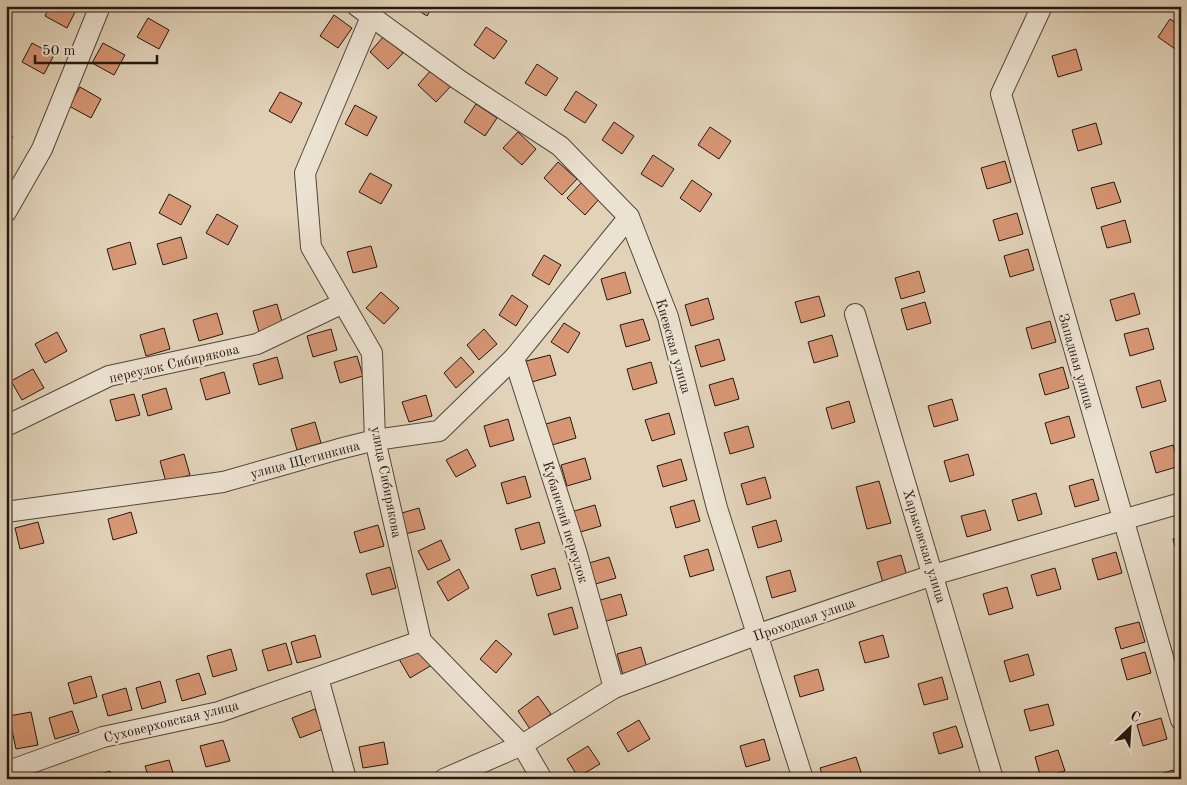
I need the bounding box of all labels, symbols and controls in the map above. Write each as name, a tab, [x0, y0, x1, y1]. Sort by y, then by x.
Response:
scale bar	[35, 32, 158, 64]
text: 50 m	[42, 44, 76, 59]
street label: Киевская улица	[653, 297, 693, 395]
street label: Западная улица	[1056, 312, 1096, 411]
street label: переулок Сибирякова	[108, 342, 241, 386]
street label: улица Сибирякова	[368, 425, 404, 539]
street label: улица Щетинкина	[249, 439, 362, 481]
street label: Кубанский переулок	[540, 460, 590, 585]
street label: Харьковская улица	[900, 488, 948, 605]
street label: Проходная улица	[752, 596, 857, 644]
street label: Суховерховская улица	[102, 698, 240, 746]
north arrow	[1104, 702, 1154, 752]
text: С	[1128, 709, 1142, 725]

